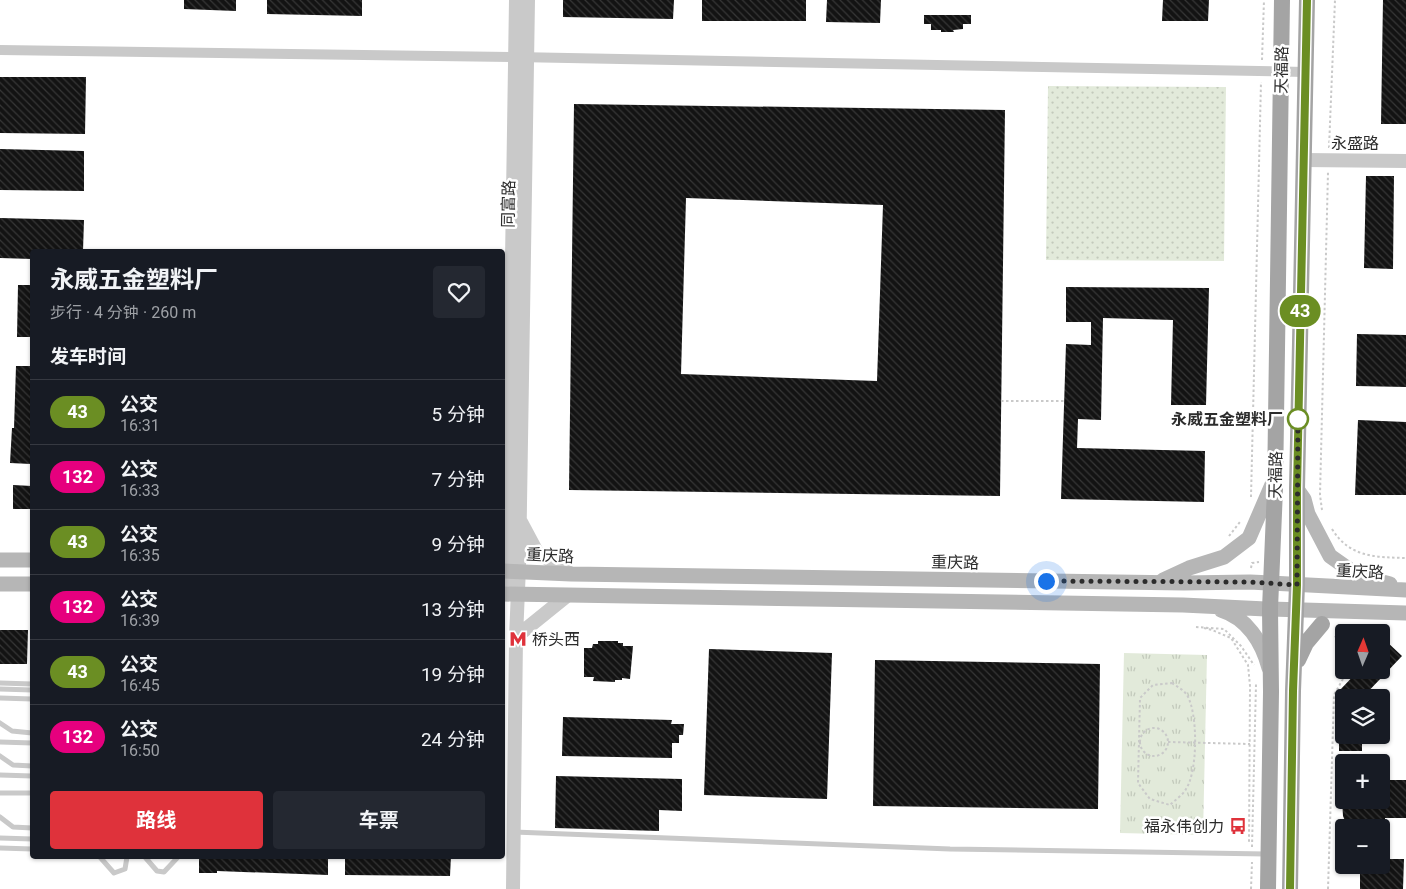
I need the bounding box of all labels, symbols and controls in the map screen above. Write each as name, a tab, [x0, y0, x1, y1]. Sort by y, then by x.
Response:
street label: 天福路	[1272, 46, 1291, 94]
street label: 永盛路	[1331, 134, 1379, 153]
street label: 同富路	[499, 180, 518, 228]
text: 永威五金塑料厂	[50, 266, 218, 294]
button: heart	[433, 266, 485, 318]
line badge: 43	[1278, 295, 1322, 327]
text: 43	[1290, 300, 1310, 321]
text: 步行 · 4 分钟 · 260 m	[50, 303, 196, 322]
text: 发车时间	[50, 345, 126, 368]
text: 公交	[120, 393, 158, 416]
text: 43	[67, 401, 88, 422]
text: 5 分钟	[432, 403, 485, 426]
marker: 永威五金塑料厂	[1287, 408, 1309, 430]
place label: 永威五金塑料厂	[1171, 410, 1283, 429]
text: 16:31	[120, 416, 160, 435]
street label: 天福路	[1266, 451, 1285, 499]
text: 公交	[120, 458, 158, 481]
text: 132	[62, 466, 93, 487]
text: 7 分钟	[432, 468, 485, 491]
text: 16:33	[120, 481, 160, 500]
text: 公交	[120, 523, 158, 546]
text: 43	[67, 531, 88, 552]
text: 9 分钟	[432, 533, 485, 556]
street label: 重庆路	[526, 545, 574, 566]
text: 16:35	[120, 546, 160, 565]
street label: 重庆路	[931, 553, 979, 572]
street label: 重庆路	[1336, 561, 1384, 582]
your location	[1034, 569, 1059, 594]
text: 公交	[120, 588, 158, 611]
text: 132	[62, 596, 93, 617]
text: 13 分钟	[421, 598, 485, 621]
text: 16:39	[120, 611, 160, 630]
north arrow	[1335, 624, 1390, 679]
map controls	[1335, 624, 1390, 874]
metro station icon: 桥头西	[508, 629, 528, 649]
place label: 桥头西	[532, 630, 580, 649]
text: 公交	[120, 653, 158, 676]
text: 43	[67, 661, 88, 682]
text: 19 分钟	[421, 663, 485, 686]
text: 16:45	[120, 676, 160, 695]
button: layers	[1335, 689, 1390, 744]
text: 公交	[120, 718, 158, 741]
text: 132	[62, 726, 93, 747]
text: 24 分钟	[421, 728, 485, 751]
text: 16:50	[120, 741, 160, 760]
button: +	[1335, 754, 1390, 809]
button: 路线	[50, 791, 263, 849]
button: 车票	[273, 791, 485, 849]
bus stop icon: 福永伟创力	[1228, 816, 1248, 836]
place label: 福永伟创力	[1144, 817, 1224, 836]
button: −	[1335, 819, 1390, 874]

